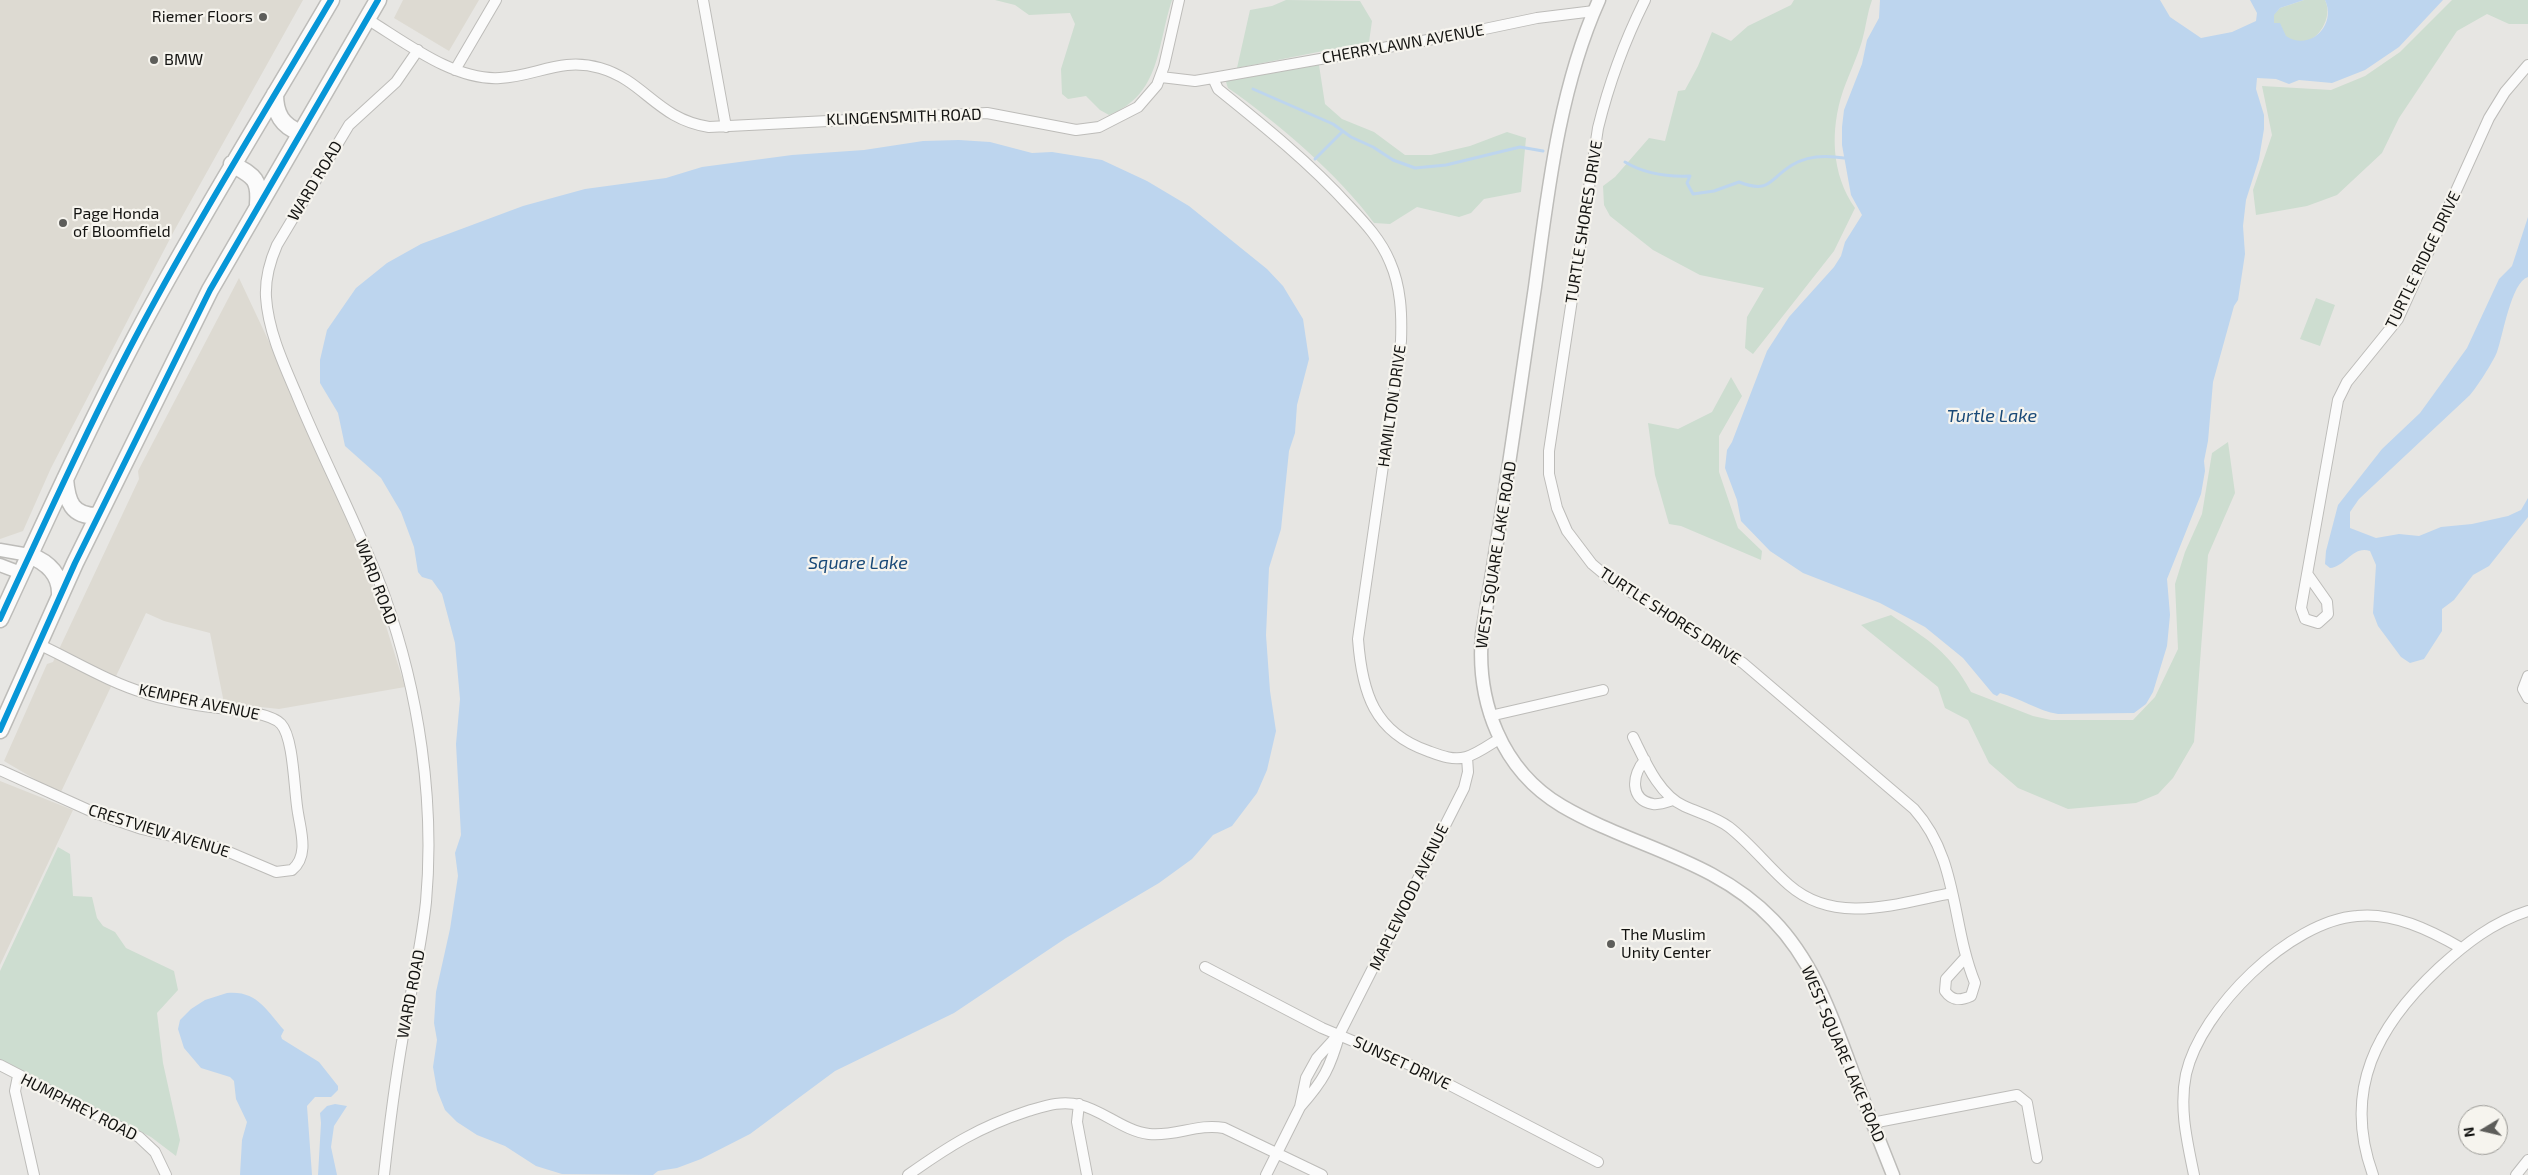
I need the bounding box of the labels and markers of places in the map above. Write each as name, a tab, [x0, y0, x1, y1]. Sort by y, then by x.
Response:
place label: Riemer Floors	[152, 7, 253, 27]
marker: Riemer Floors	[257, 11, 269, 23]
place label: BMW	[164, 50, 203, 70]
marker: BMW	[148, 54, 160, 66]
place label: Page Honda of Bloomfield	[73, 204, 171, 242]
marker: Page Honda of Bloomfield	[57, 217, 69, 229]
place label: The Muslim Unity Center	[1621, 925, 1711, 963]
marker: The Muslim Unity Center	[1605, 938, 1617, 950]

